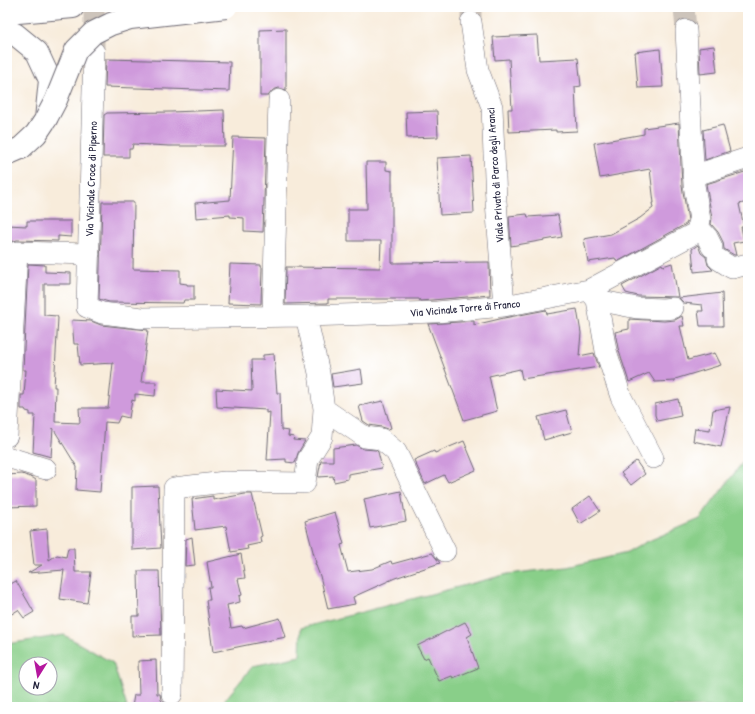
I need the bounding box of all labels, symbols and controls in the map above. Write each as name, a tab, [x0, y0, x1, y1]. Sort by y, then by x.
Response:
street label: Viale Privato di Parco degli Aranci	[483, 107, 507, 243]
street label: Via Vicinale Croce di Piperno	[82, 120, 100, 237]
street label: Via Vicinale Torre di Franco	[409, 296, 521, 320]
north arrow	[18, 656, 58, 696]
text: N	[32, 678, 40, 693]

